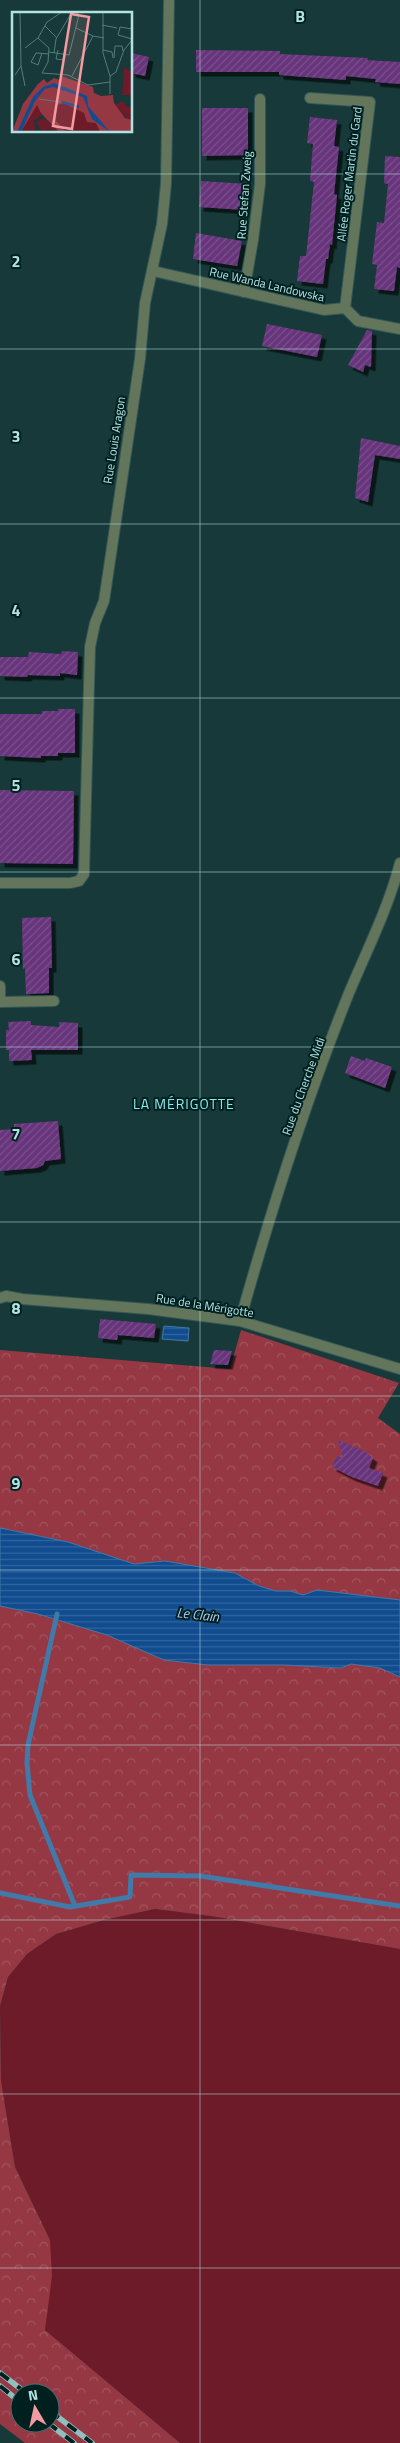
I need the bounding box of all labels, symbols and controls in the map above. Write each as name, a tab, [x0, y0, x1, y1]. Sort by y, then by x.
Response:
text: B	[295, 4, 305, 28]
inset map	[12, 12, 132, 132]
street label: Allée Roger Martin du Gard	[331, 106, 367, 242]
street label: Rue Stefan Zweig	[231, 150, 257, 240]
text: 2	[12, 249, 20, 273]
street label: Rue Wanda Landowska	[208, 262, 326, 306]
street label: Rue Louis Aragon	[98, 395, 130, 485]
text: 3	[12, 424, 20, 448]
text: 4	[12, 598, 21, 622]
text: 5	[12, 773, 21, 797]
text: 6	[12, 947, 21, 971]
street label: Rue du Cherche Midi	[276, 1034, 330, 1138]
district label: LA MÉRIGOTTE	[133, 1093, 235, 1114]
text: 7	[12, 1122, 20, 1146]
street label: Rue de la Mérigotte	[155, 1288, 255, 1322]
text: 8	[12, 1296, 21, 1320]
text: 9	[12, 1471, 21, 1495]
water label: Le Clain	[176, 1601, 221, 1627]
north arrow	[10, 2383, 60, 2433]
text: N	[26, 2384, 39, 2406]

